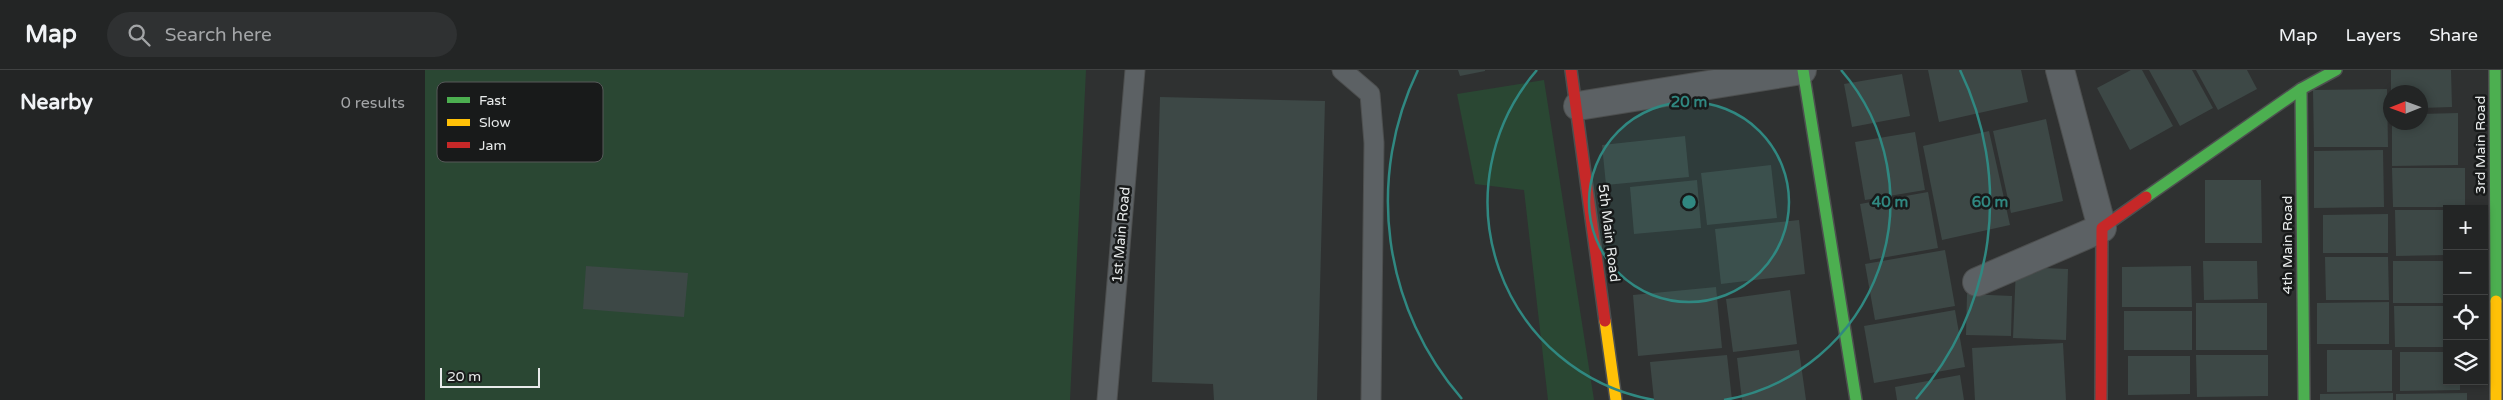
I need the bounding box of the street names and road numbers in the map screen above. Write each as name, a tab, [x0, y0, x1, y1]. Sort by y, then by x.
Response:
street label: 3rd Main Road	[2472, 96, 2489, 194]
street label: 5th Main Road	[1595, 183, 1623, 283]
street label: 1st Main Road	[1108, 186, 1134, 284]
street label: 4th Main Road	[2279, 196, 2296, 294]

